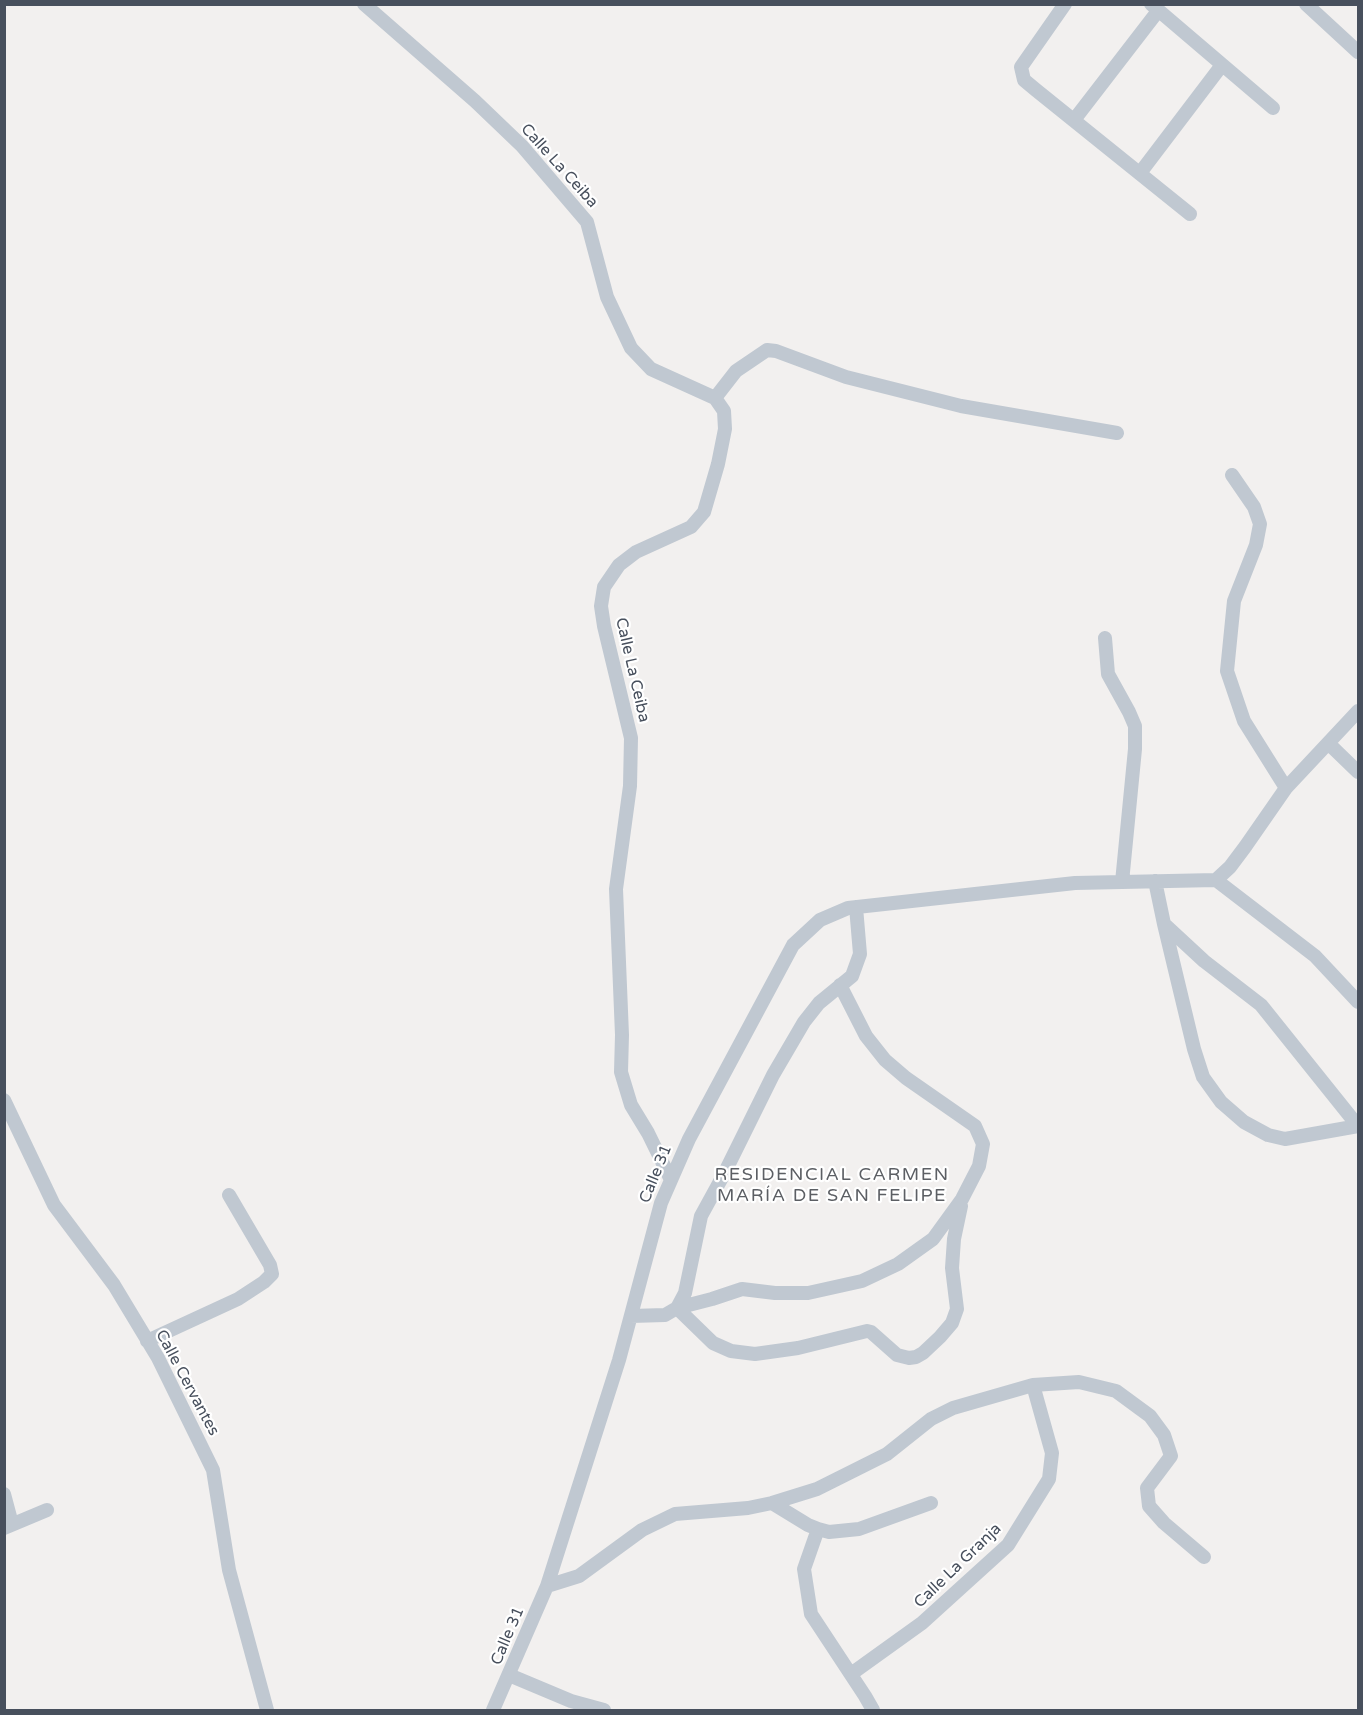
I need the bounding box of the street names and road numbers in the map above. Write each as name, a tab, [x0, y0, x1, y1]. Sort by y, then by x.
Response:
street label: Calle La Ceiba	[516, 120, 602, 212]
street label: Calle La Ceiba	[611, 616, 653, 724]
street label: Calle 31	[636, 1142, 676, 1206]
street label: Calle Cervantes	[151, 1327, 223, 1439]
street label: Calle La Granja	[910, 1520, 1006, 1612]
street label: Calle 31	[487, 1604, 529, 1668]

